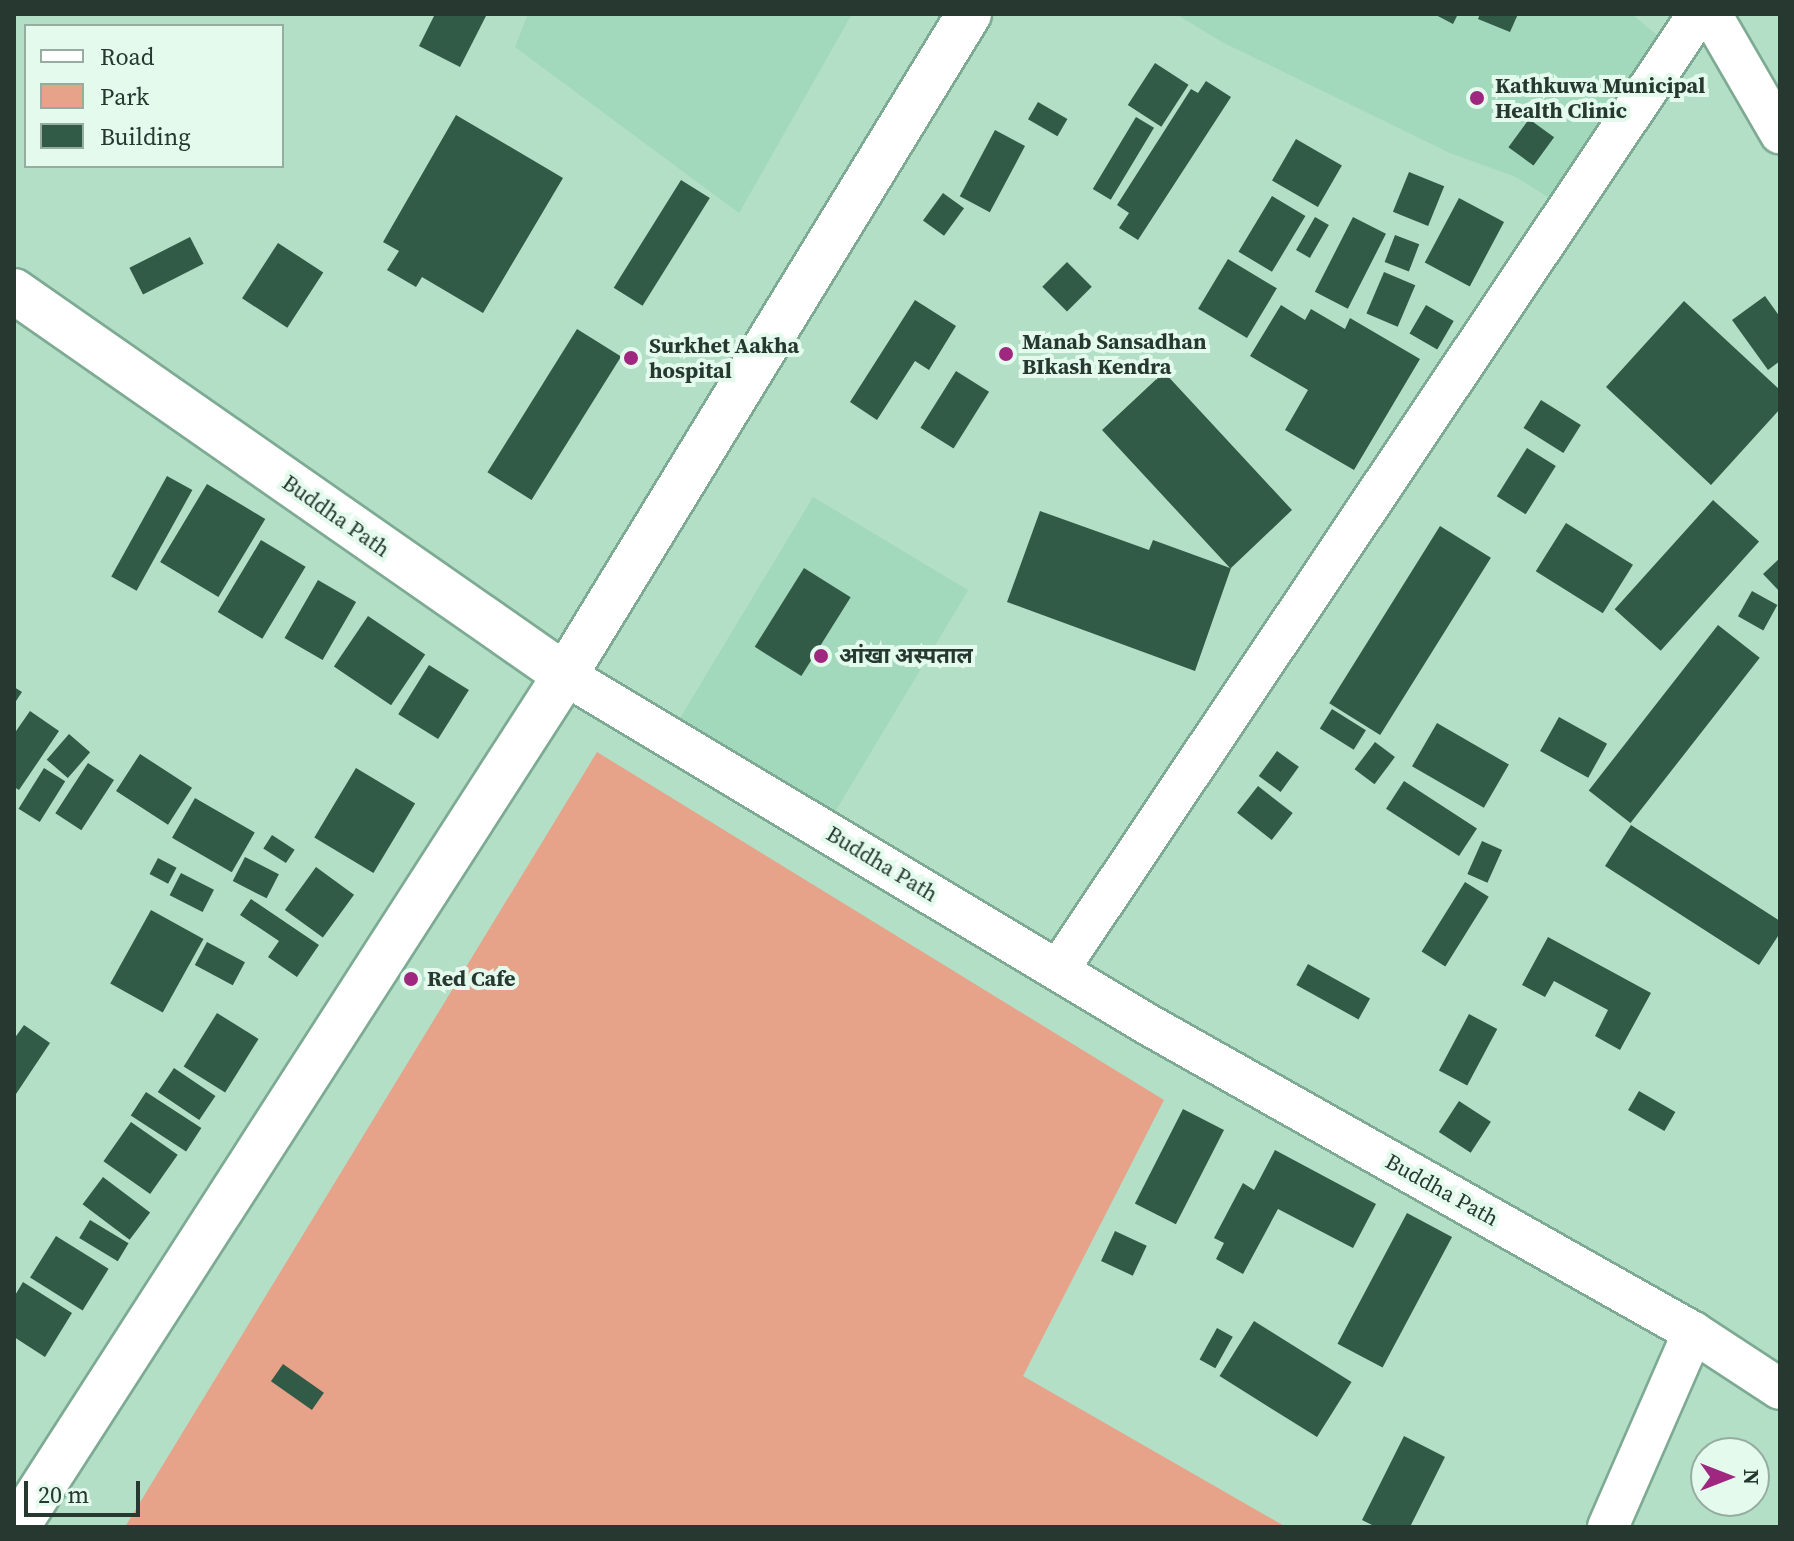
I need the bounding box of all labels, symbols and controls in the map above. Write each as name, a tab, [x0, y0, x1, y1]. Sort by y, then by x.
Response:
legend	[24, 24, 284, 168]
text: Road	[100, 40, 154, 73]
place label: Kathkuwa Municipal Health Clinic	[1495, 72, 1705, 124]
text: Park	[100, 80, 149, 113]
marker: Kathkuwa Municipal Health Clinic	[1466, 87, 1488, 109]
text: Building	[100, 120, 191, 153]
place label: Manab Sansadhan BIkash Kendra	[1022, 328, 1206, 380]
place label: Surkhet Aakha hospital	[649, 332, 799, 384]
marker: Manab Sansadhan BIkash Kendra	[997, 345, 1015, 363]
marker: Surkhet Aakha hospital	[620, 347, 642, 369]
street label: Buddha Path	[277, 469, 395, 563]
place label: आंखा अस्पताल	[839, 643, 973, 669]
marker: आंखा अस्पताल	[810, 645, 832, 667]
street label: Buddha Path	[822, 820, 942, 908]
place label: Red Cafe	[427, 966, 515, 992]
marker: Red Cafe	[402, 970, 420, 988]
street label: Buddha Path	[1381, 1148, 1503, 1232]
north arrow	[1690, 1437, 1770, 1517]
scale bar	[28, 1465, 144, 1515]
text: N	[1737, 1469, 1767, 1485]
text: 20 m	[38, 1478, 89, 1511]

